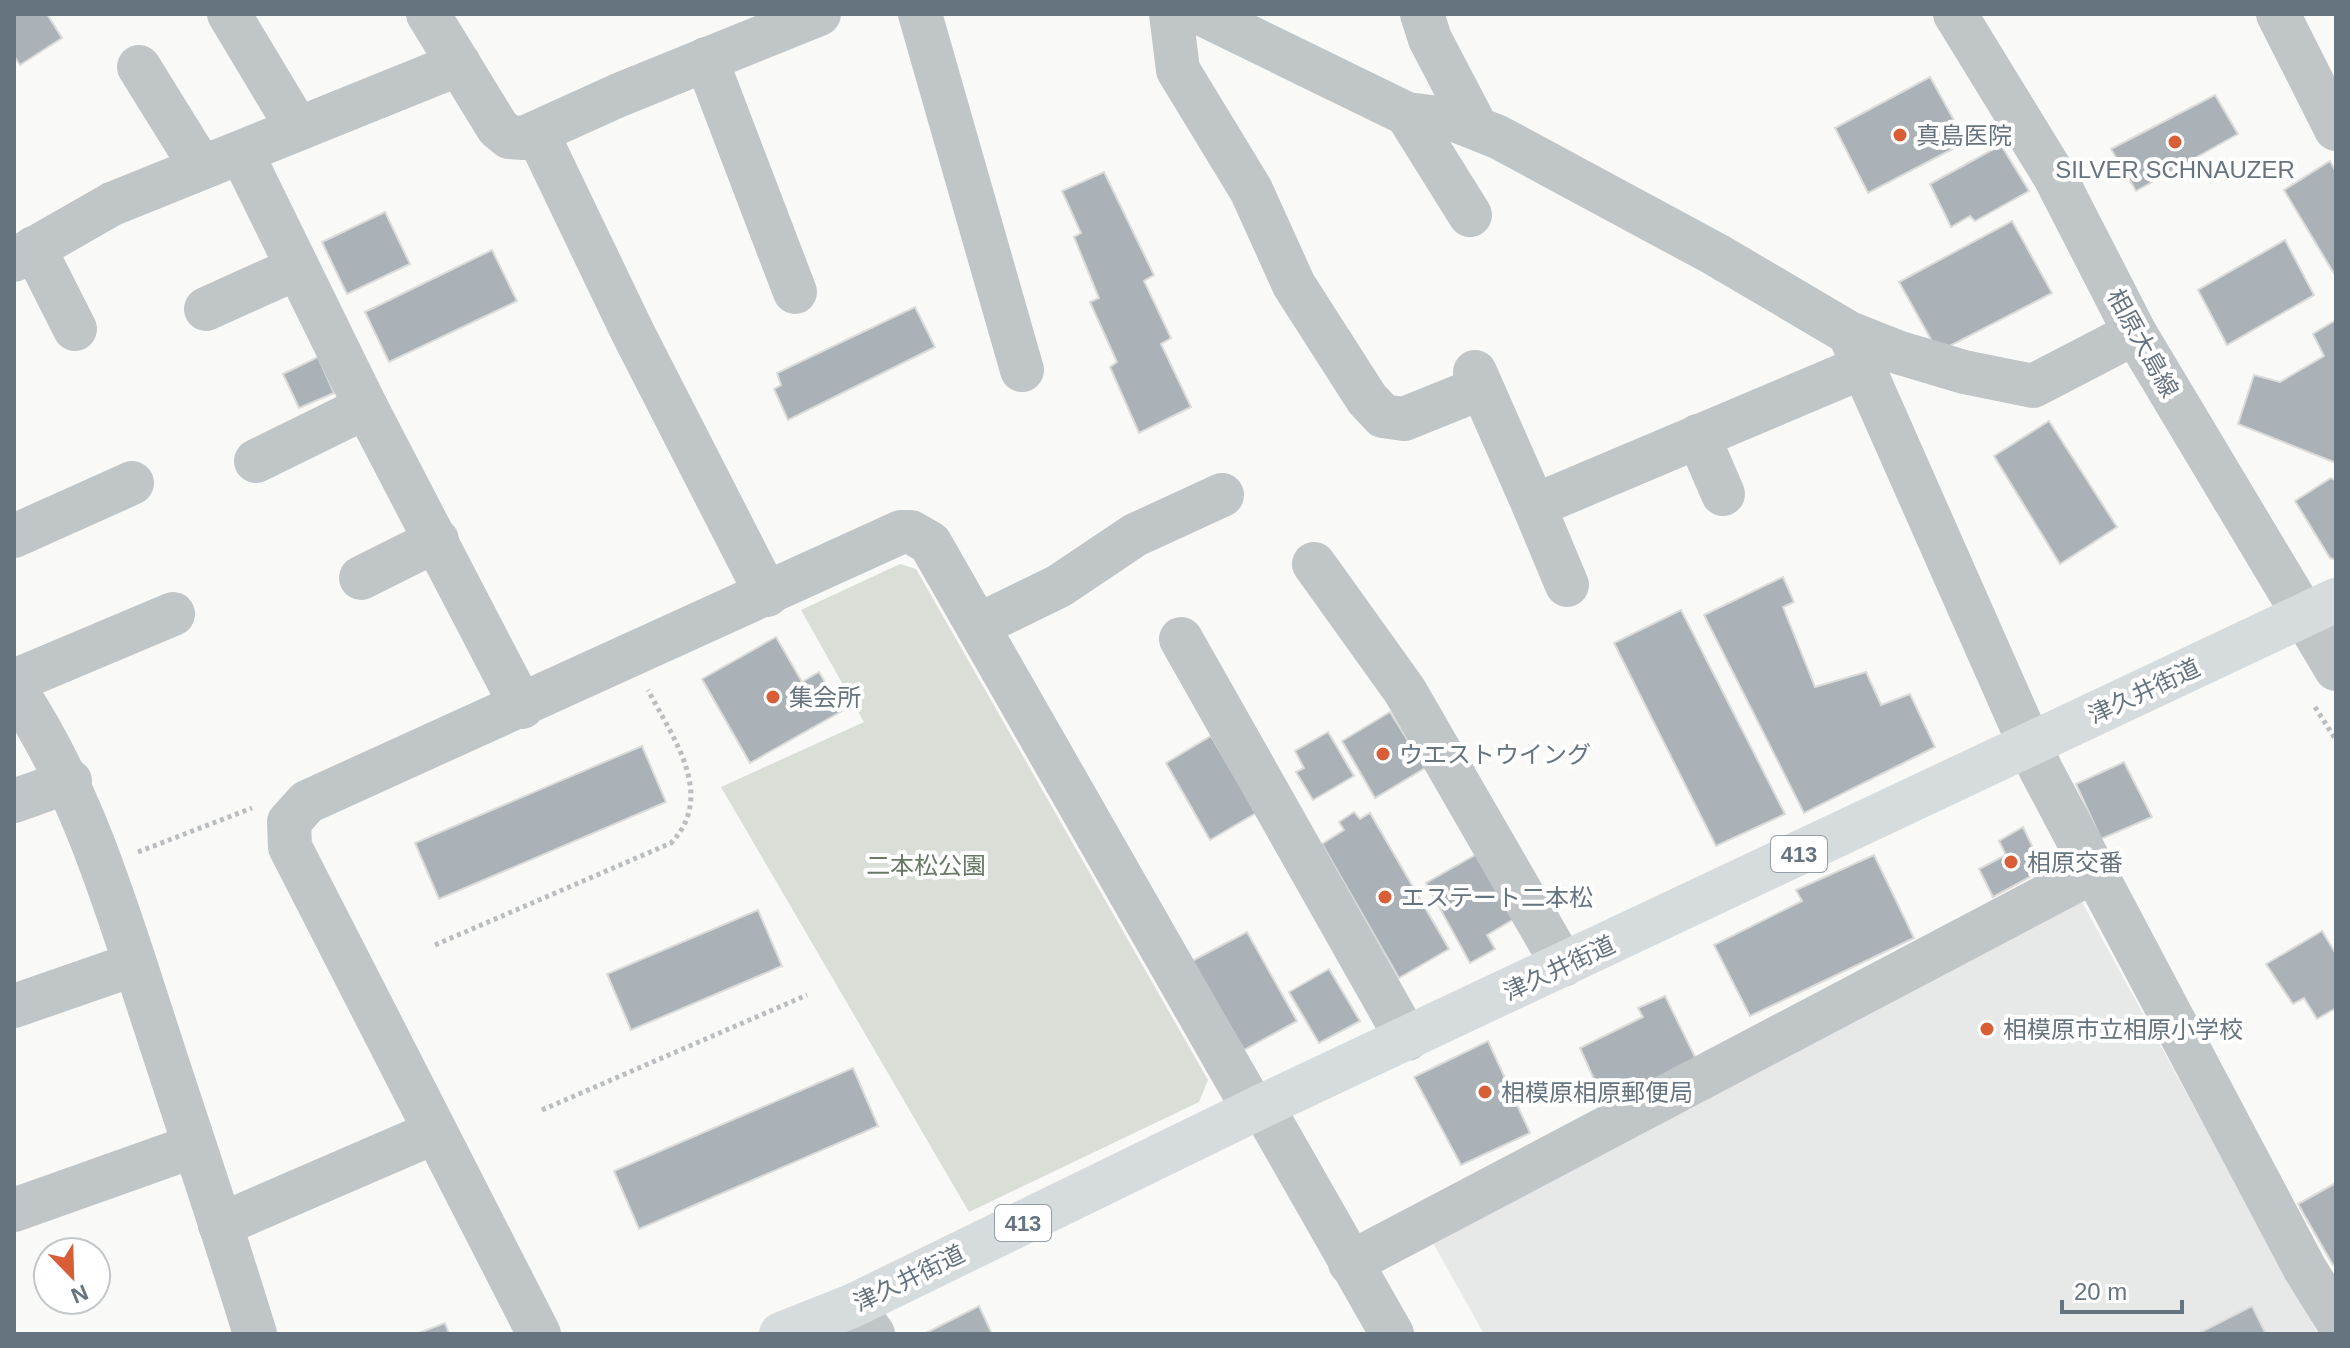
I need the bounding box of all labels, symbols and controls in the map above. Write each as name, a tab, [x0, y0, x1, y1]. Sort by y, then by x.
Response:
place label: 真島医院	[1916, 122, 2012, 149]
marker: 真島医院	[1891, 126, 1909, 144]
marker: SILVER SCHNAUZER	[2166, 133, 2184, 151]
place label: SILVER SCHNAUZER	[2055, 156, 2295, 183]
street label: 相原大島線	[2102, 284, 2184, 402]
street label: 津久井街道	[2084, 653, 2204, 729]
place label: 集会所	[789, 684, 861, 711]
marker: 集会所	[764, 688, 782, 706]
place label: ウエストウイング	[1399, 741, 1591, 768]
marker: ウエストウイング	[1374, 745, 1392, 763]
road number: 413	[1771, 836, 1827, 872]
place label: 相原交番	[2027, 849, 2123, 876]
park label: 二本松公園	[866, 852, 986, 879]
marker: 相原交番	[2002, 853, 2020, 871]
place label: エステート二本松	[1401, 884, 1593, 911]
marker: エステート二本松	[1376, 888, 1394, 906]
street label: 津久井街道	[1499, 930, 1619, 1006]
place label: 相模原市立相原小学校	[2003, 1016, 2243, 1043]
marker: 相模原市立相原小学校	[1978, 1020, 1996, 1038]
place label: 相模原相原郵便局	[1501, 1079, 1693, 1106]
marker: 相模原相原郵便局	[1476, 1083, 1494, 1101]
road number: 413	[995, 1205, 1051, 1241]
north arrow	[32, 1236, 112, 1316]
street label: 津久井街道	[849, 1240, 969, 1316]
scale bar	[2062, 1264, 2182, 1314]
text: 20 m	[2074, 1278, 2127, 1305]
text: N	[67, 1279, 92, 1309]

